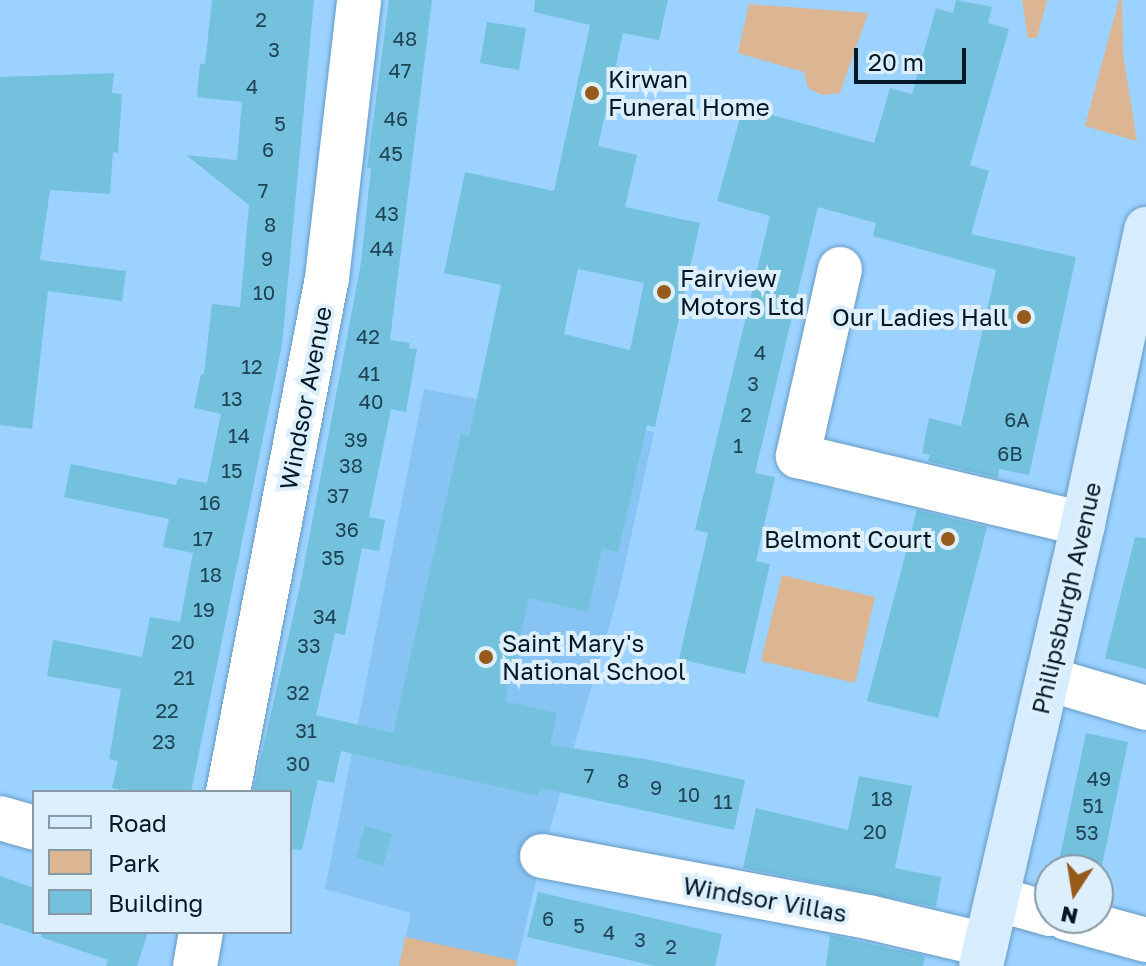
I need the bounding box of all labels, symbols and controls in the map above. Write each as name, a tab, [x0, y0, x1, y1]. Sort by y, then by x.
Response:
house number: 2	[255, 7, 267, 31]
house number: 48	[393, 26, 417, 50]
scale bar	[858, 32, 970, 82]
house number: 3	[268, 37, 280, 61]
text: 20 m	[868, 47, 924, 76]
house number: 47	[389, 58, 411, 82]
place label: Kirwan Funeral Home	[608, 65, 770, 121]
house number: 4	[246, 74, 258, 98]
marker: Kirwan Funeral Home	[583, 84, 601, 102]
house number: 46	[384, 106, 408, 130]
house number: 5	[274, 111, 286, 135]
house number: 6	[262, 137, 274, 161]
house number: 45	[379, 141, 403, 165]
house number: 7	[258, 178, 268, 202]
house number: 43	[375, 201, 399, 225]
house number: 8	[264, 212, 276, 236]
house number: 44	[370, 236, 394, 260]
house number: 9	[261, 246, 273, 270]
place label: Fairview Motors Ltd	[680, 264, 804, 320]
house number: 10	[253, 280, 275, 304]
marker: Fairview Motors Ltd	[655, 283, 673, 301]
place label: Our Ladies Hall	[832, 303, 1008, 331]
street label: Windsor Avenue	[273, 304, 337, 492]
marker: Our Ladies Hall	[1015, 308, 1033, 326]
house number: 42	[356, 324, 380, 348]
house number: 4	[754, 340, 766, 364]
house number: 12	[241, 354, 263, 378]
house number: 41	[358, 361, 380, 385]
house number: 3	[747, 371, 759, 395]
house number: 13	[221, 386, 243, 410]
house number: 40	[359, 389, 383, 413]
house number: 2	[740, 402, 752, 426]
house number: 6A	[1004, 407, 1030, 431]
house number: 14	[228, 423, 250, 447]
house number: 39	[344, 427, 368, 451]
house number: 1	[733, 433, 743, 457]
house number: 6B	[997, 441, 1023, 465]
house number: 38	[339, 453, 363, 477]
house number: 15	[221, 458, 243, 482]
street label: Philipsburgh Avenue	[1025, 479, 1107, 717]
house number: 37	[327, 483, 349, 507]
house number: 16	[199, 490, 221, 514]
house number: 36	[335, 517, 359, 541]
place label: Belmont Court	[764, 525, 932, 553]
house number: 17	[193, 526, 213, 550]
marker: Belmont Court	[939, 530, 957, 548]
house number: 35	[321, 545, 345, 569]
house number: 18	[200, 562, 222, 586]
house number: 19	[193, 597, 215, 621]
house number: 34	[313, 604, 337, 628]
house number: 20	[171, 629, 195, 653]
place label: Saint Mary's National School	[502, 629, 686, 685]
house number: 33	[297, 633, 321, 657]
marker: Saint Mary's National School	[477, 648, 495, 666]
house number: 21	[173, 665, 195, 689]
house number: 32	[286, 680, 310, 704]
house number: 22	[155, 698, 179, 722]
house number: 31	[295, 718, 317, 742]
house number: 23	[152, 729, 176, 753]
house number: 30	[286, 751, 310, 775]
house number: 7	[584, 763, 594, 787]
house number: 49	[1087, 766, 1111, 790]
house number: 8	[617, 768, 629, 792]
house number: 9	[650, 775, 662, 799]
house number: 10	[678, 782, 700, 806]
house number: 18	[871, 786, 893, 810]
house number: 11	[713, 789, 733, 813]
legend	[32, 790, 292, 934]
house number: 51	[1082, 793, 1104, 817]
text: Road	[108, 808, 167, 837]
house number: 20	[863, 819, 887, 843]
house number: 53	[1075, 820, 1099, 844]
text: Park	[108, 848, 160, 877]
north arrow	[1034, 854, 1114, 934]
street label: Windsor Villas	[681, 870, 849, 928]
text: Building	[108, 888, 203, 917]
text: N	[1058, 901, 1080, 931]
house number: 6	[542, 906, 554, 930]
house number: 5	[573, 913, 585, 937]
house number: 4	[603, 920, 615, 944]
house number: 3	[634, 927, 646, 951]
house number: 2	[665, 934, 677, 958]

